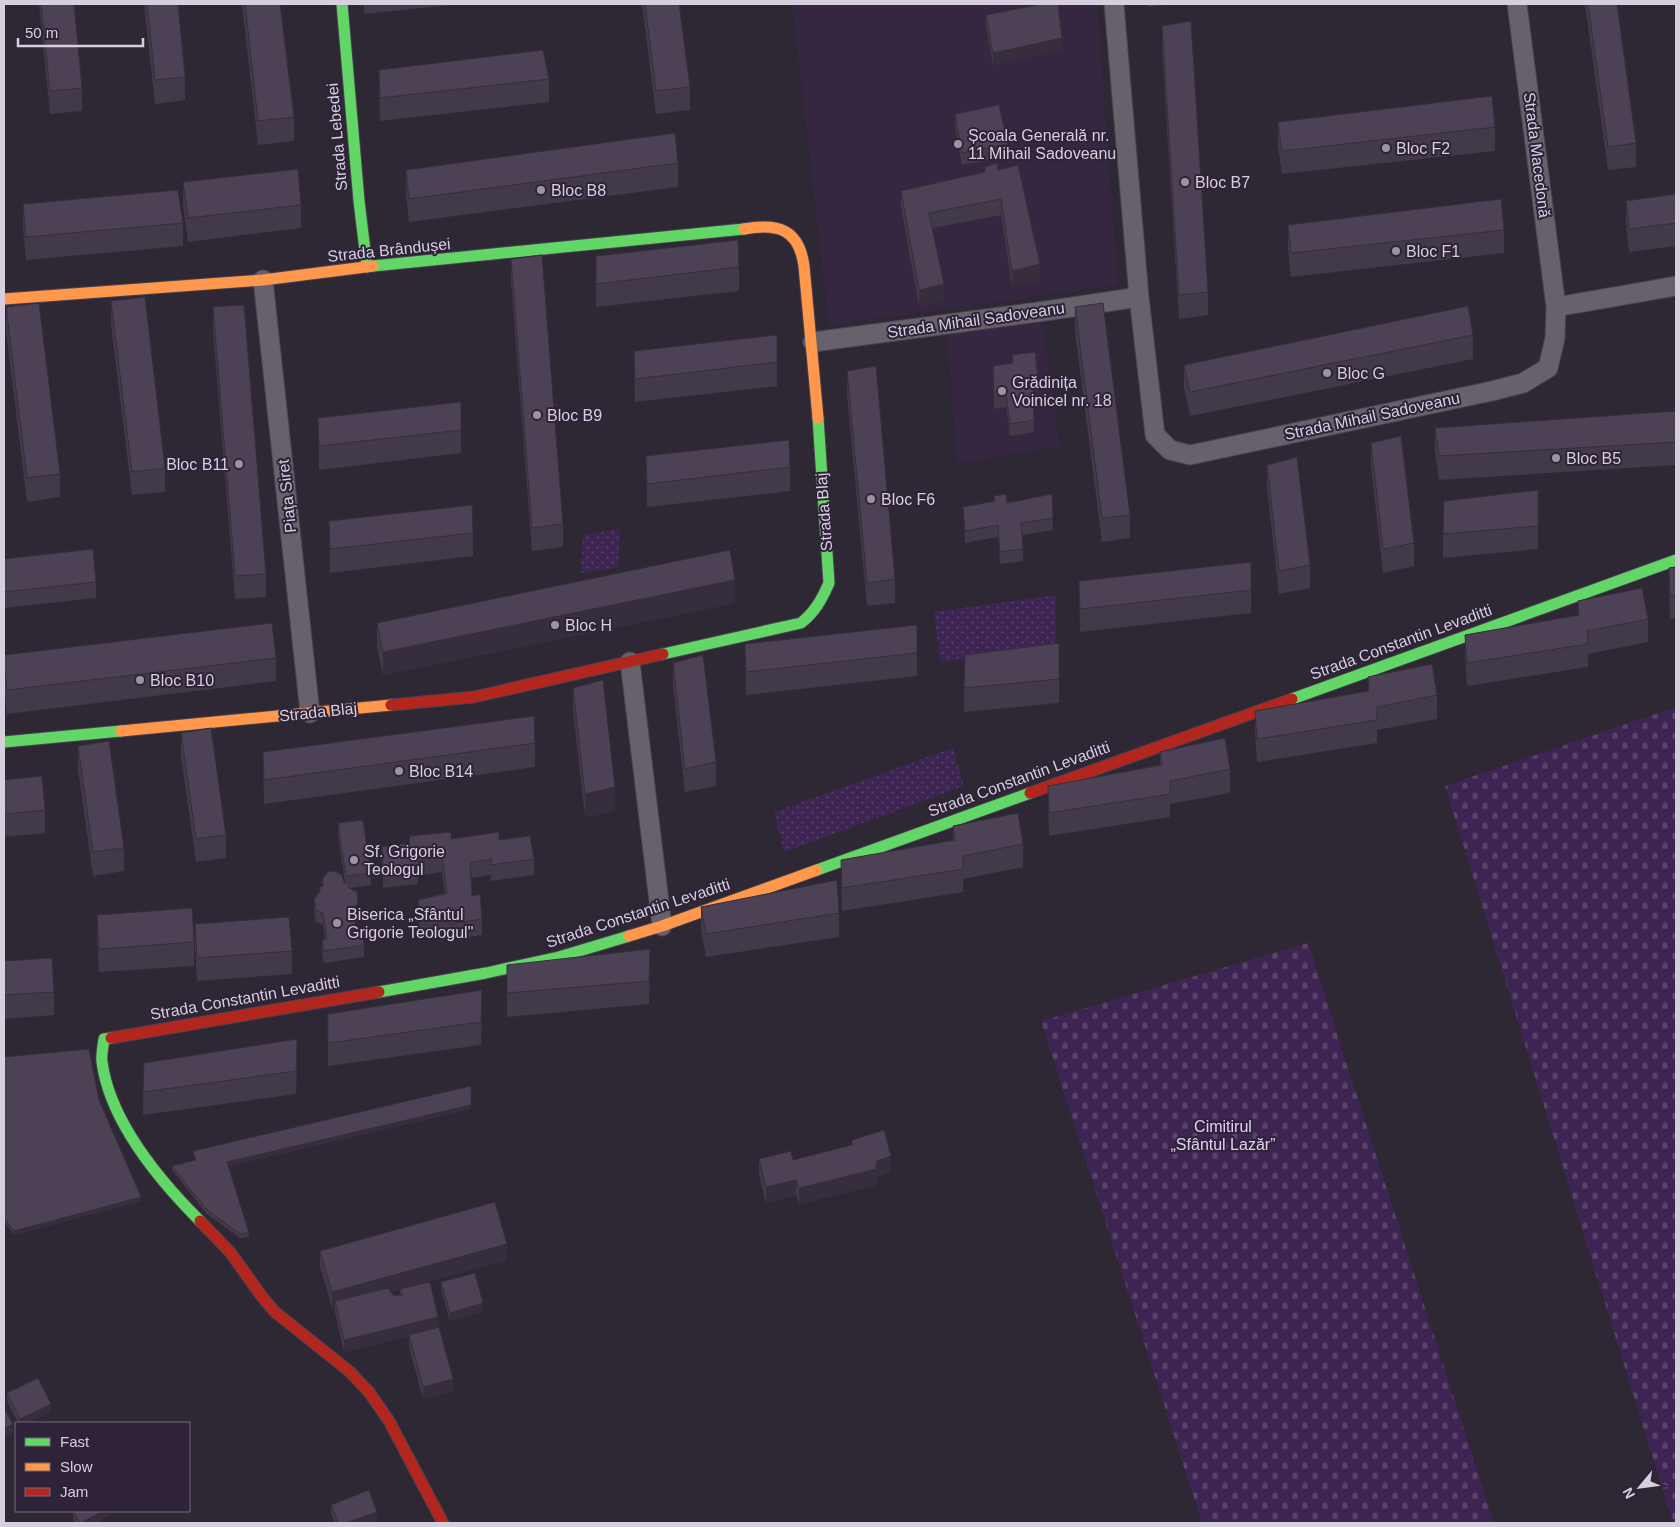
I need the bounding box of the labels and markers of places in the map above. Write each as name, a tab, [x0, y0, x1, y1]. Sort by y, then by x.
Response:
place label: Școala Generală nr. 11 Mihail Sadoveanu	[968, 127, 1116, 162]
marker: Școala Generală nr. 11 Mihail Sadoveanu	[952, 138, 964, 150]
place label: Bloc F2	[1396, 140, 1450, 157]
marker: Bloc F2	[1380, 142, 1392, 154]
place label: Bloc B7	[1195, 174, 1250, 191]
marker: Bloc B7	[1179, 176, 1191, 188]
place label: Bloc B8	[551, 182, 606, 199]
marker: Bloc B8	[535, 184, 547, 196]
place label: Bloc F1	[1406, 243, 1460, 260]
marker: Bloc F1	[1390, 245, 1402, 257]
place label: Bloc G	[1337, 365, 1385, 382]
marker: Bloc G	[1321, 367, 1333, 379]
place label: Grădinița Voinicel nr. 18	[1012, 374, 1112, 409]
marker: Grădinița Voinicel nr. 18	[996, 385, 1008, 397]
place label: Bloc B9	[547, 407, 602, 424]
marker: Bloc B9	[531, 409, 543, 421]
place label: Bloc B5	[1566, 450, 1621, 467]
marker: Bloc B5	[1550, 452, 1562, 464]
place label: Bloc B11	[166, 456, 229, 473]
marker: Bloc B11	[233, 458, 245, 470]
place label: Bloc F6	[881, 491, 935, 508]
marker: Bloc F6	[865, 493, 877, 505]
place label: Bloc H	[565, 617, 612, 634]
marker: Bloc H	[549, 619, 561, 631]
place label: Bloc B10	[150, 672, 214, 689]
marker: Bloc B10	[134, 674, 146, 686]
place label: Bloc B14	[409, 763, 473, 780]
marker: Bloc B14	[393, 765, 405, 777]
place label: Sf. Grigorie Teologul	[364, 843, 445, 878]
marker: Sf. Grigorie Teologul	[348, 854, 360, 866]
place label: Biserica „Sfântul Grigorie Teologul"	[347, 906, 473, 941]
marker: Biserica „Sfântul Grigorie Teologul"	[331, 917, 343, 929]

